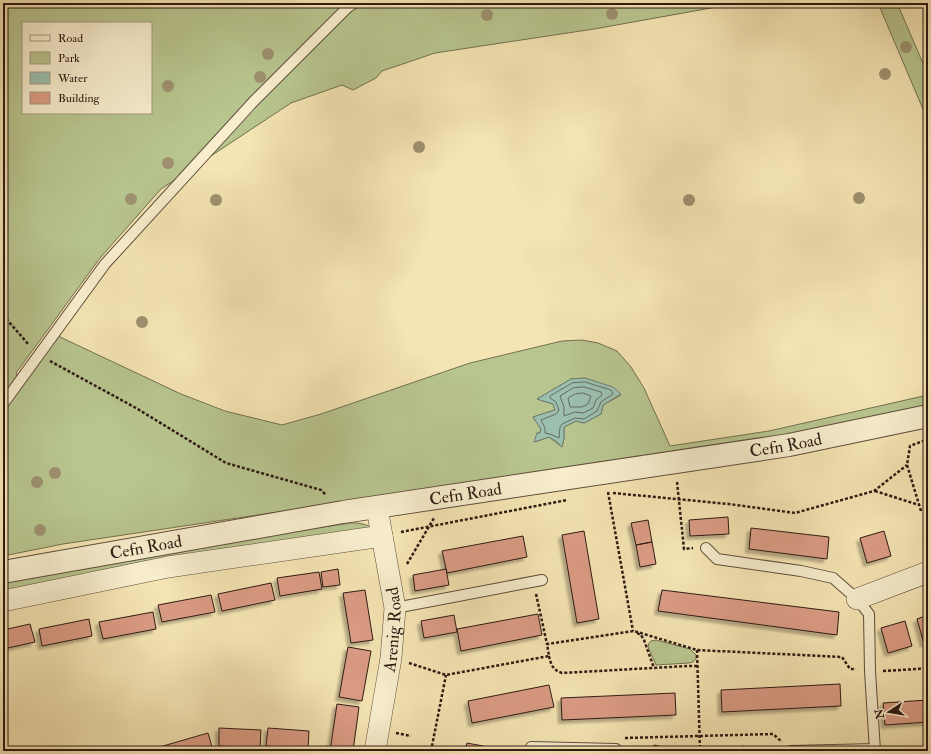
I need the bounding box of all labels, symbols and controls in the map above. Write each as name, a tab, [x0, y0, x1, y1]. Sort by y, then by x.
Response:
legend	[22, 22, 152, 114]
text: Road	[58, 31, 83, 46]
text: Park	[58, 51, 80, 66]
text: Water	[57, 71, 88, 86]
text: Building	[58, 91, 101, 106]
street label: Cefn Road	[748, 428, 824, 462]
street label: Cefn Road	[428, 478, 504, 510]
street label: Cefn Road	[108, 531, 184, 564]
street label: Arenig Road	[379, 585, 406, 675]
north arrow	[869, 692, 909, 732]
text: N	[872, 707, 887, 721]

